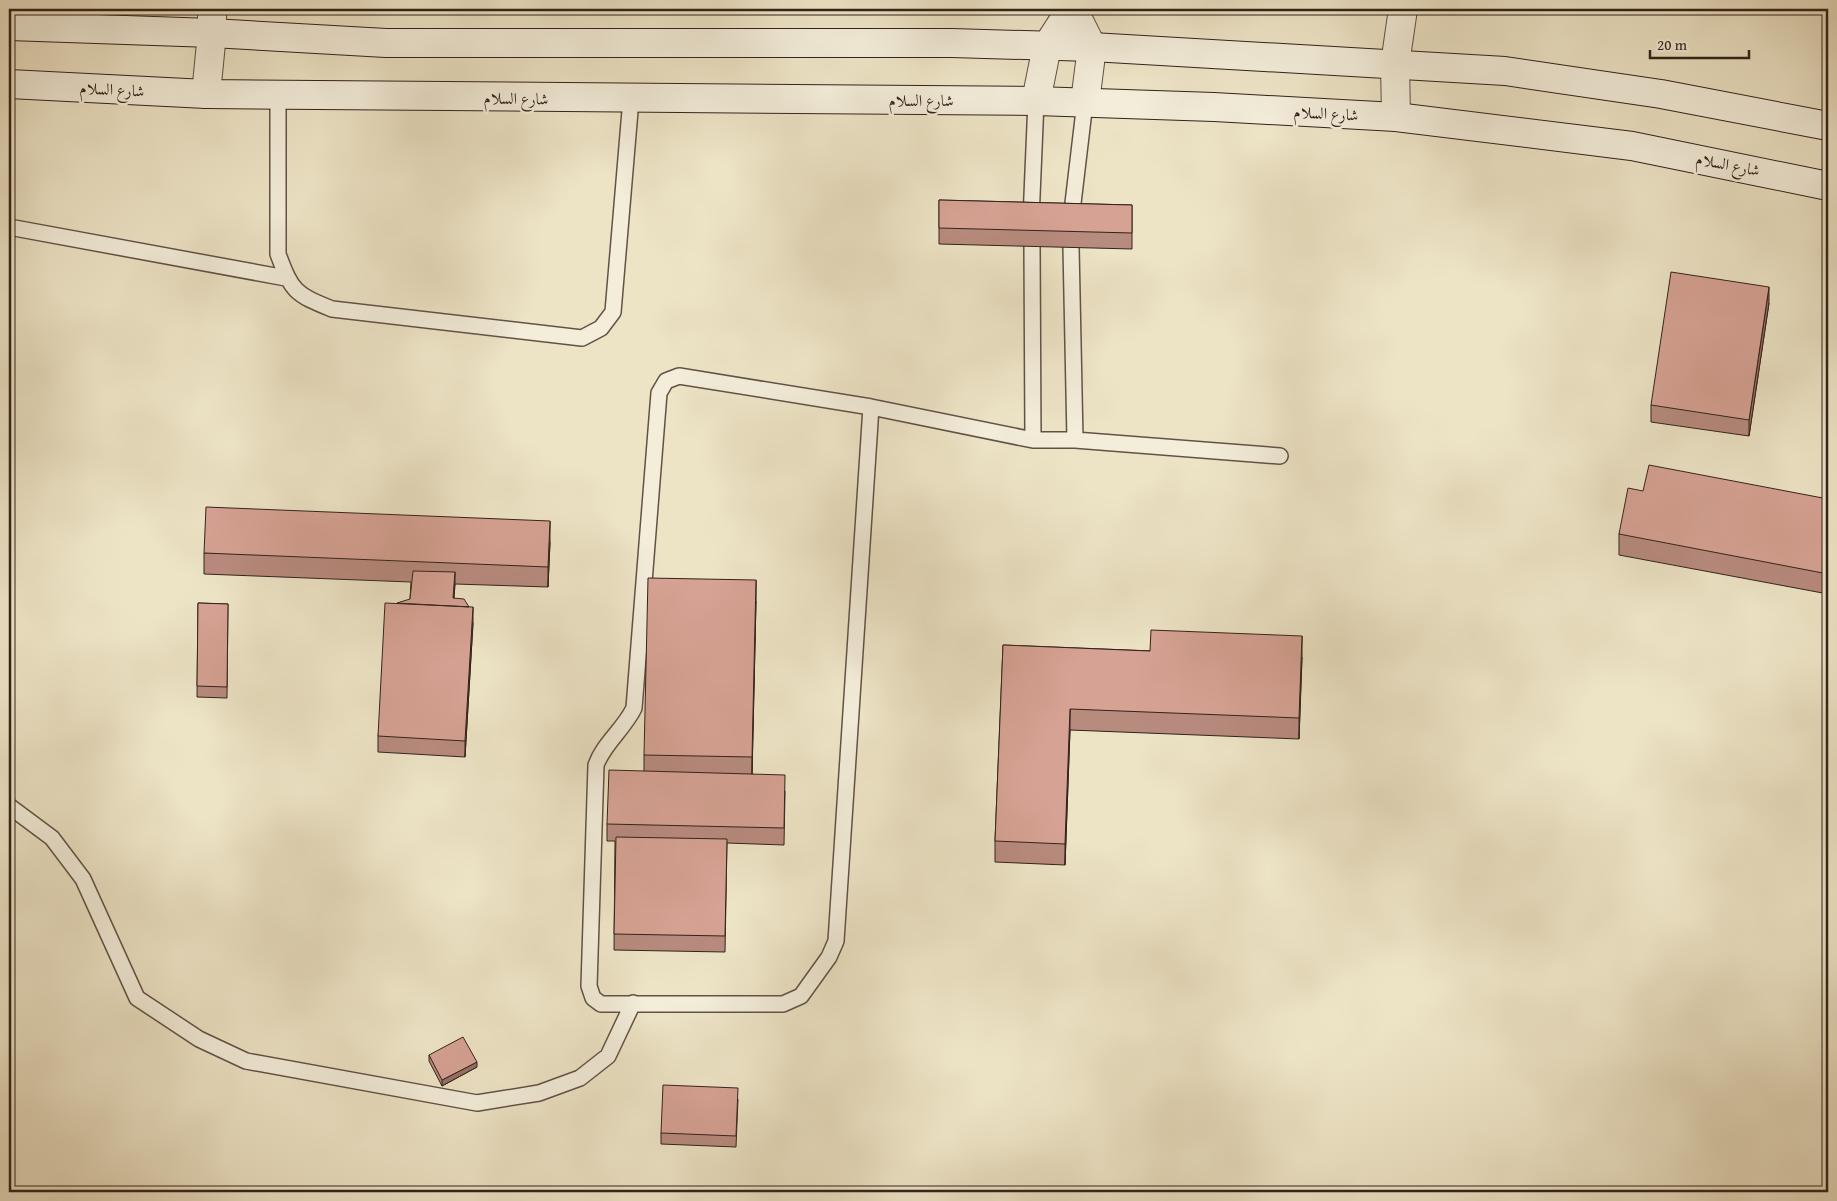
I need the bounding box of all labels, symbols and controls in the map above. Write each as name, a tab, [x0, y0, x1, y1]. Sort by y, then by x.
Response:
scale bar	[1650, 28, 1748, 60]
text: 20 m	[1657, 34, 1688, 55]
street label: شارع السلام	[79, 75, 145, 106]
street label: شارع السلام	[483, 85, 549, 114]
street label: شارع السلام	[889, 88, 953, 115]
street label: شارع السلام	[1293, 99, 1359, 130]
street label: شارع السلام	[1693, 146, 1762, 185]

